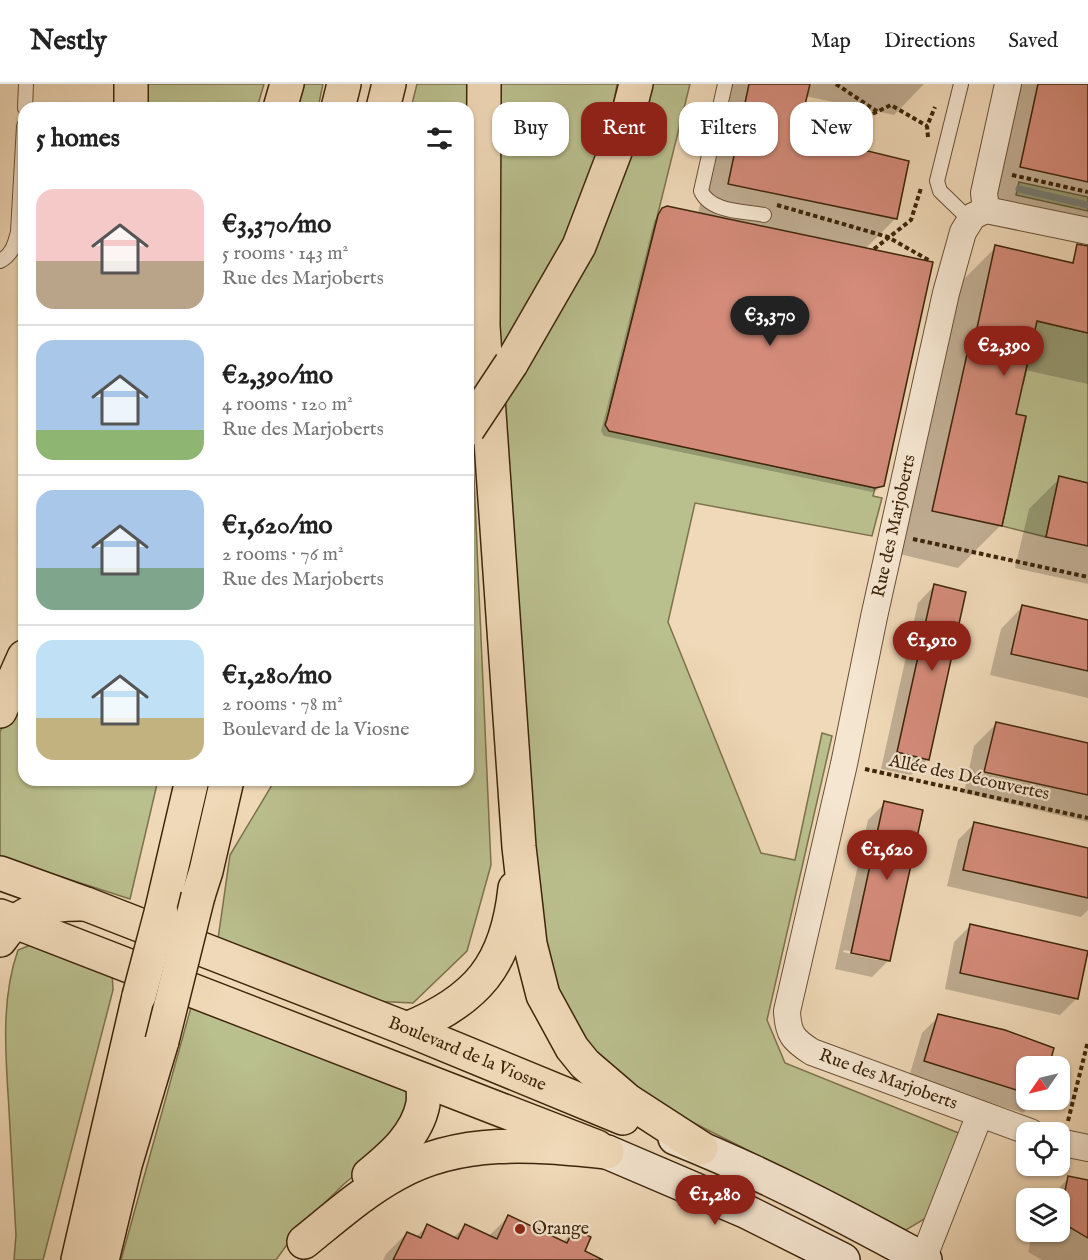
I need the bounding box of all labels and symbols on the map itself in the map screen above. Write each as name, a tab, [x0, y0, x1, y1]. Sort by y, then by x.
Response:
pin: €3,370	[721, 296, 819, 347]
pin: €2,390	[955, 326, 1053, 377]
street label: Rue des Marjoberts	[867, 452, 921, 600]
pin: €1,910	[883, 621, 981, 672]
street label: Allée des Découvertes	[886, 750, 1051, 806]
pin: €1,620	[838, 830, 936, 881]
street label: Boulevard de la Viosne	[385, 1011, 550, 1097]
street label: Rue des Marjoberts	[816, 1044, 960, 1116]
north arrow	[1016, 1056, 1070, 1110]
pin: €1,280	[666, 1175, 764, 1226]
place label: Orange	[532, 1218, 589, 1241]
marker: Orange	[513, 1222, 527, 1236]

